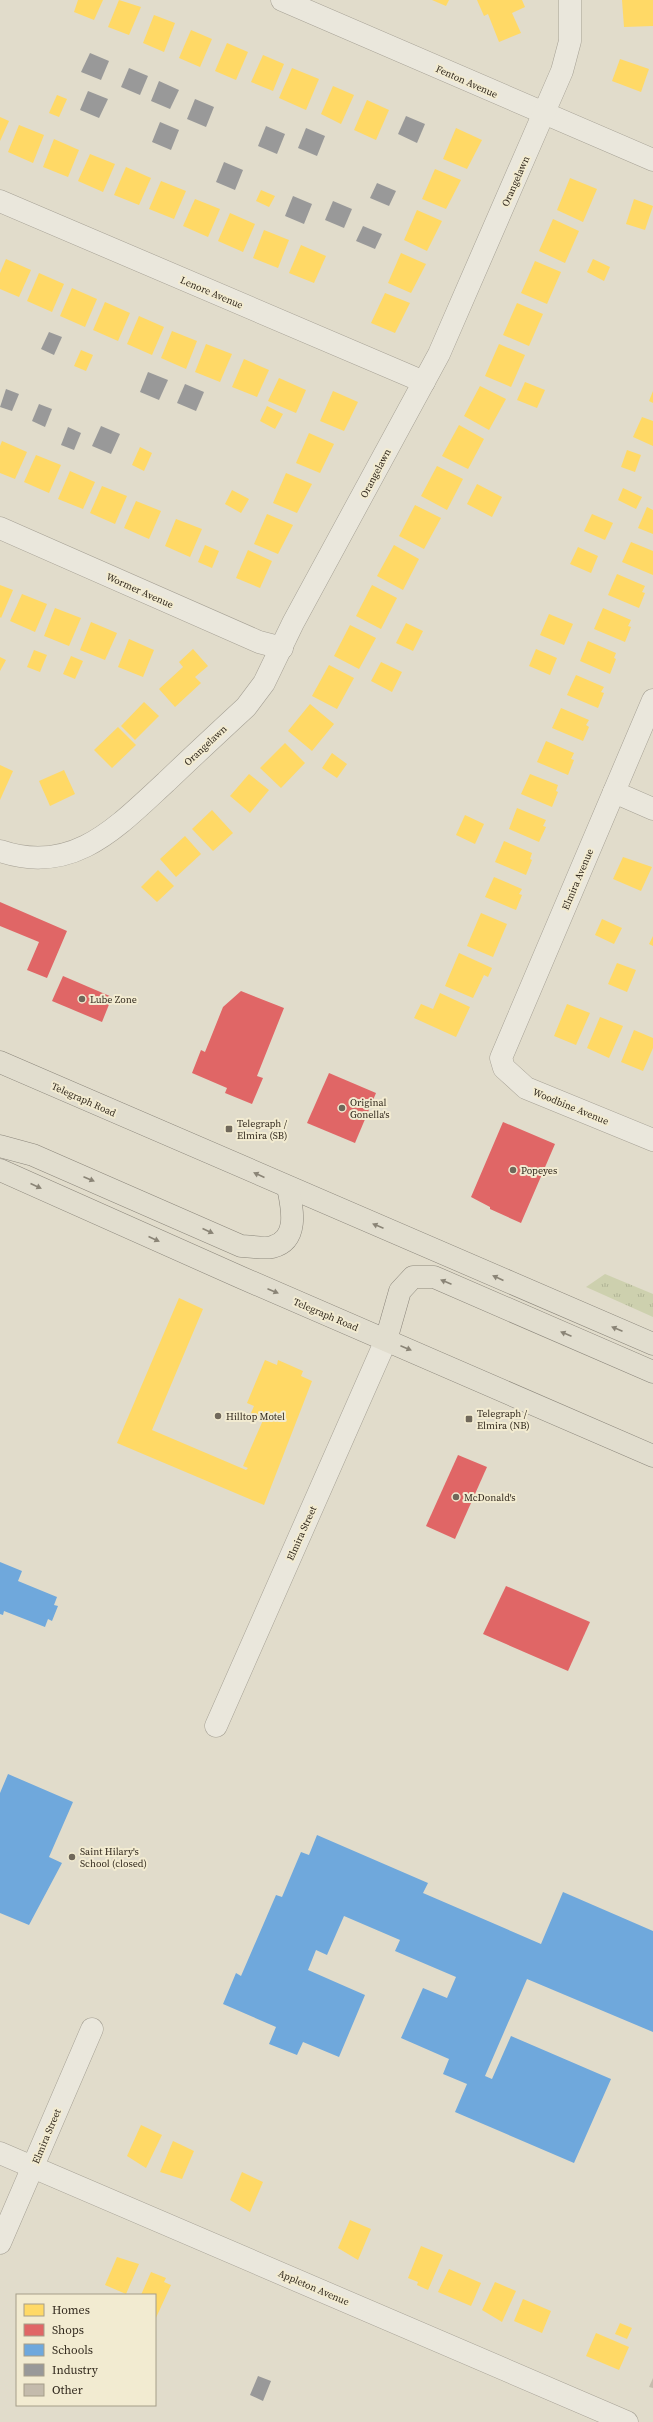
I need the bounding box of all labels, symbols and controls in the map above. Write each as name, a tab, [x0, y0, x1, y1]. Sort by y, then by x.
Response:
street label: Fenton Avenue	[434, 62, 500, 101]
street label: Orangelawn	[499, 154, 532, 208]
street label: Lenore Avenue	[178, 273, 245, 312]
street label: Orangelawn	[357, 446, 394, 500]
street label: Wormer Avenue	[104, 570, 175, 611]
street label: Orangelawn	[181, 722, 229, 768]
street label: Elmira Avenue	[559, 847, 596, 912]
place label: Lube Zone	[90, 993, 137, 1006]
marker: Lube Zone	[77, 994, 87, 1004]
street label: Telegraph Road	[49, 1079, 118, 1120]
street label: Woodbine Avenue	[531, 1085, 611, 1128]
place label: Original Gonella's	[350, 1096, 390, 1121]
marker: Original Gonella's	[337, 1103, 347, 1113]
place label: Telegraph / Elmira (SB)	[237, 1117, 288, 1142]
marker: Telegraph / Elmira (SB)	[224, 1124, 234, 1134]
place label: Popeyes	[521, 1164, 557, 1177]
marker: Popeyes	[508, 1165, 518, 1175]
one-way arrow	[253, 1172, 264, 1178]
one-way arrow	[83, 1176, 95, 1182]
one-way arrow	[30, 1183, 41, 1189]
one-way arrow	[372, 1222, 384, 1228]
one-way arrow	[202, 1228, 214, 1235]
one-way arrow	[149, 1236, 160, 1242]
one-way arrow	[491, 1274, 503, 1280]
one-way arrow	[440, 1279, 452, 1285]
one-way arrow	[268, 1289, 280, 1295]
street label: Telegraph Road	[291, 1295, 361, 1334]
one-way arrow	[612, 1326, 623, 1332]
one-way arrow	[560, 1331, 571, 1337]
one-way arrow	[400, 1346, 412, 1352]
place label: Telegraph / Elmira (NB)	[477, 1407, 530, 1432]
place label: Hilltop Motel	[226, 1410, 285, 1423]
marker: Hilltop Motel	[213, 1411, 223, 1421]
marker: Telegraph / Elmira (NB)	[464, 1414, 474, 1424]
place label: McDonald's	[464, 1491, 516, 1504]
marker: McDonald's	[451, 1492, 461, 1502]
street label: Elmira Street	[284, 1503, 320, 1563]
place label: Saint Hilary's School (closed)	[80, 1845, 147, 1870]
marker: Saint Hilary's School (closed)	[67, 1852, 77, 1862]
street label: Elmira Street	[29, 2106, 64, 2166]
street label: Appleton Avenue	[276, 2267, 351, 2308]
legend	[16, 2294, 156, 2406]
text: Homes	[52, 2302, 90, 2318]
text: Shops	[52, 2322, 84, 2338]
text: Schools	[52, 2342, 93, 2358]
text: Industry	[52, 2362, 99, 2378]
text: Other	[52, 2382, 83, 2398]

